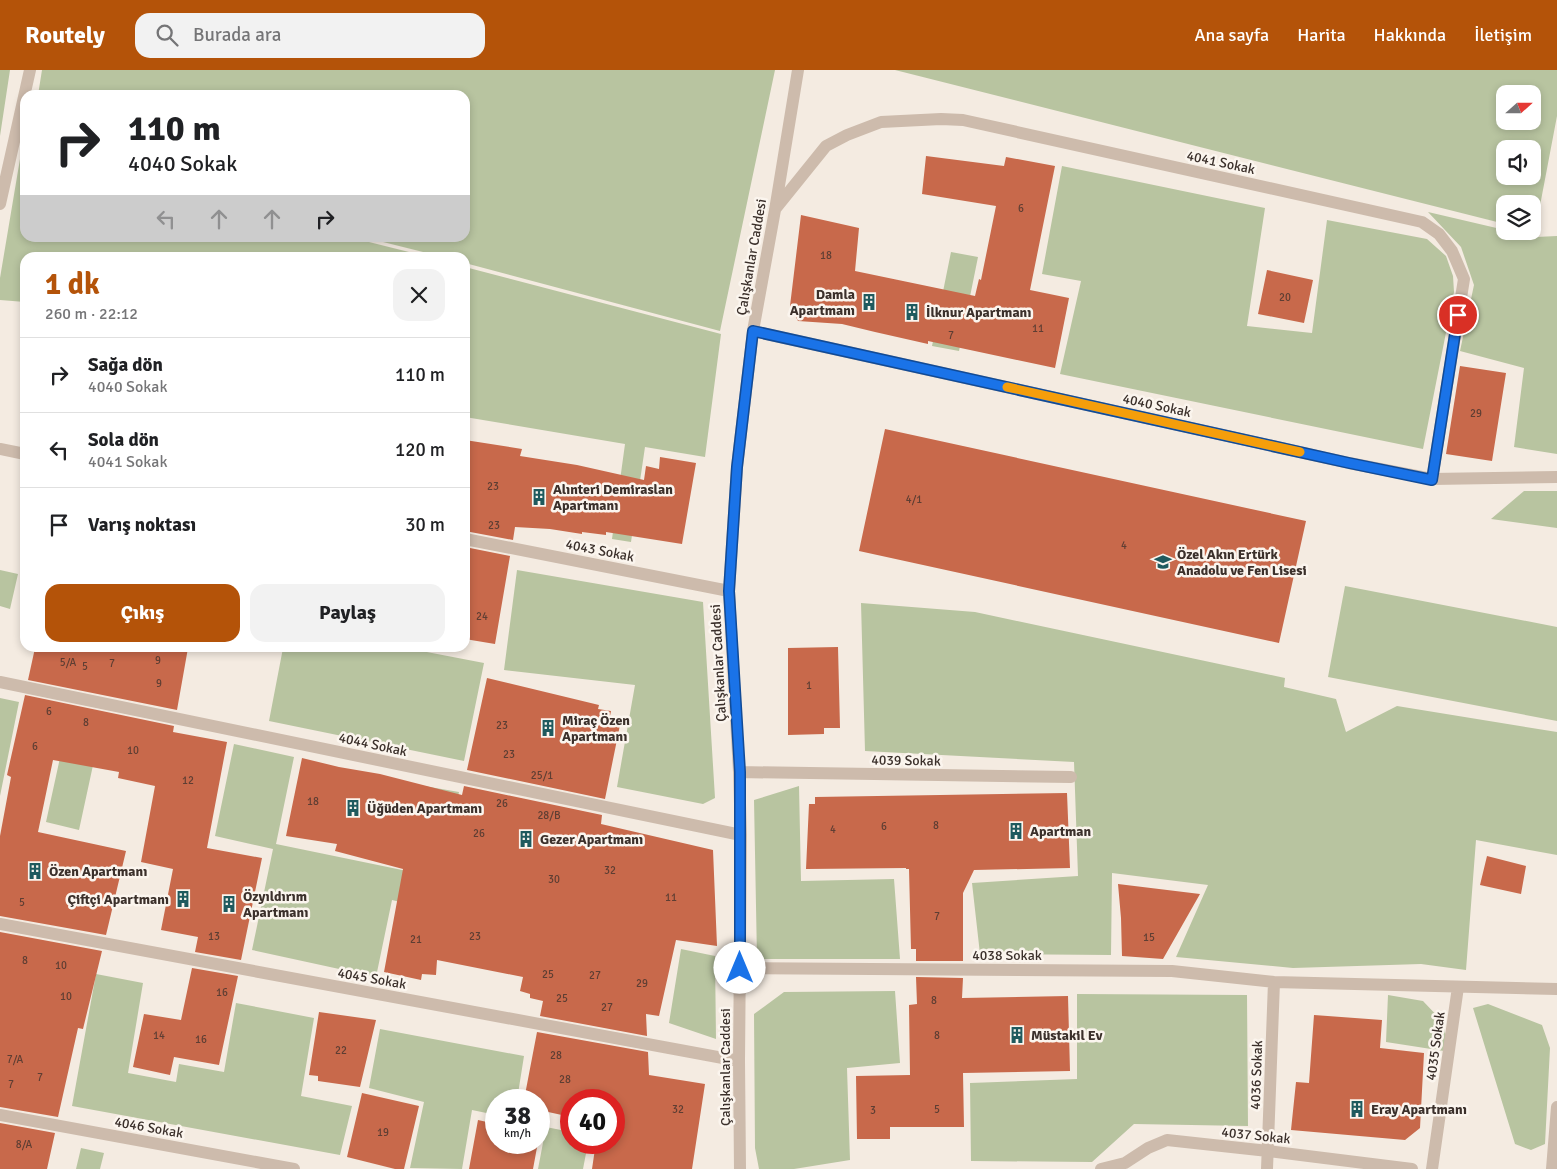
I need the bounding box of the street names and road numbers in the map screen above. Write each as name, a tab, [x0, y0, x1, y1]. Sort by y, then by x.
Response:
street label: 4041 Sokak	[1185, 147, 1257, 178]
street label: Çalışkanlar Caddesi	[733, 198, 770, 317]
street label: 4040 Sokak	[1121, 390, 1193, 421]
street label: 4043 Sokak	[564, 536, 636, 565]
street label: Çalışkanlar Caddesi	[707, 604, 730, 722]
street label: 4044 Sokak	[337, 729, 409, 760]
street label: 4039 Sokak	[871, 751, 941, 770]
street label: 4038 Sokak	[972, 947, 1042, 964]
street label: 4045 Sokak	[336, 964, 408, 993]
street label: Çalışkanlar Caddesi	[717, 1008, 734, 1126]
street label: 4035 Sokak	[1422, 1010, 1449, 1082]
street label: 4036 Sokak	[1247, 1040, 1266, 1110]
street label: 4046 Sokak	[113, 1113, 185, 1142]
street label: 4037 Sokak	[1220, 1123, 1291, 1148]

